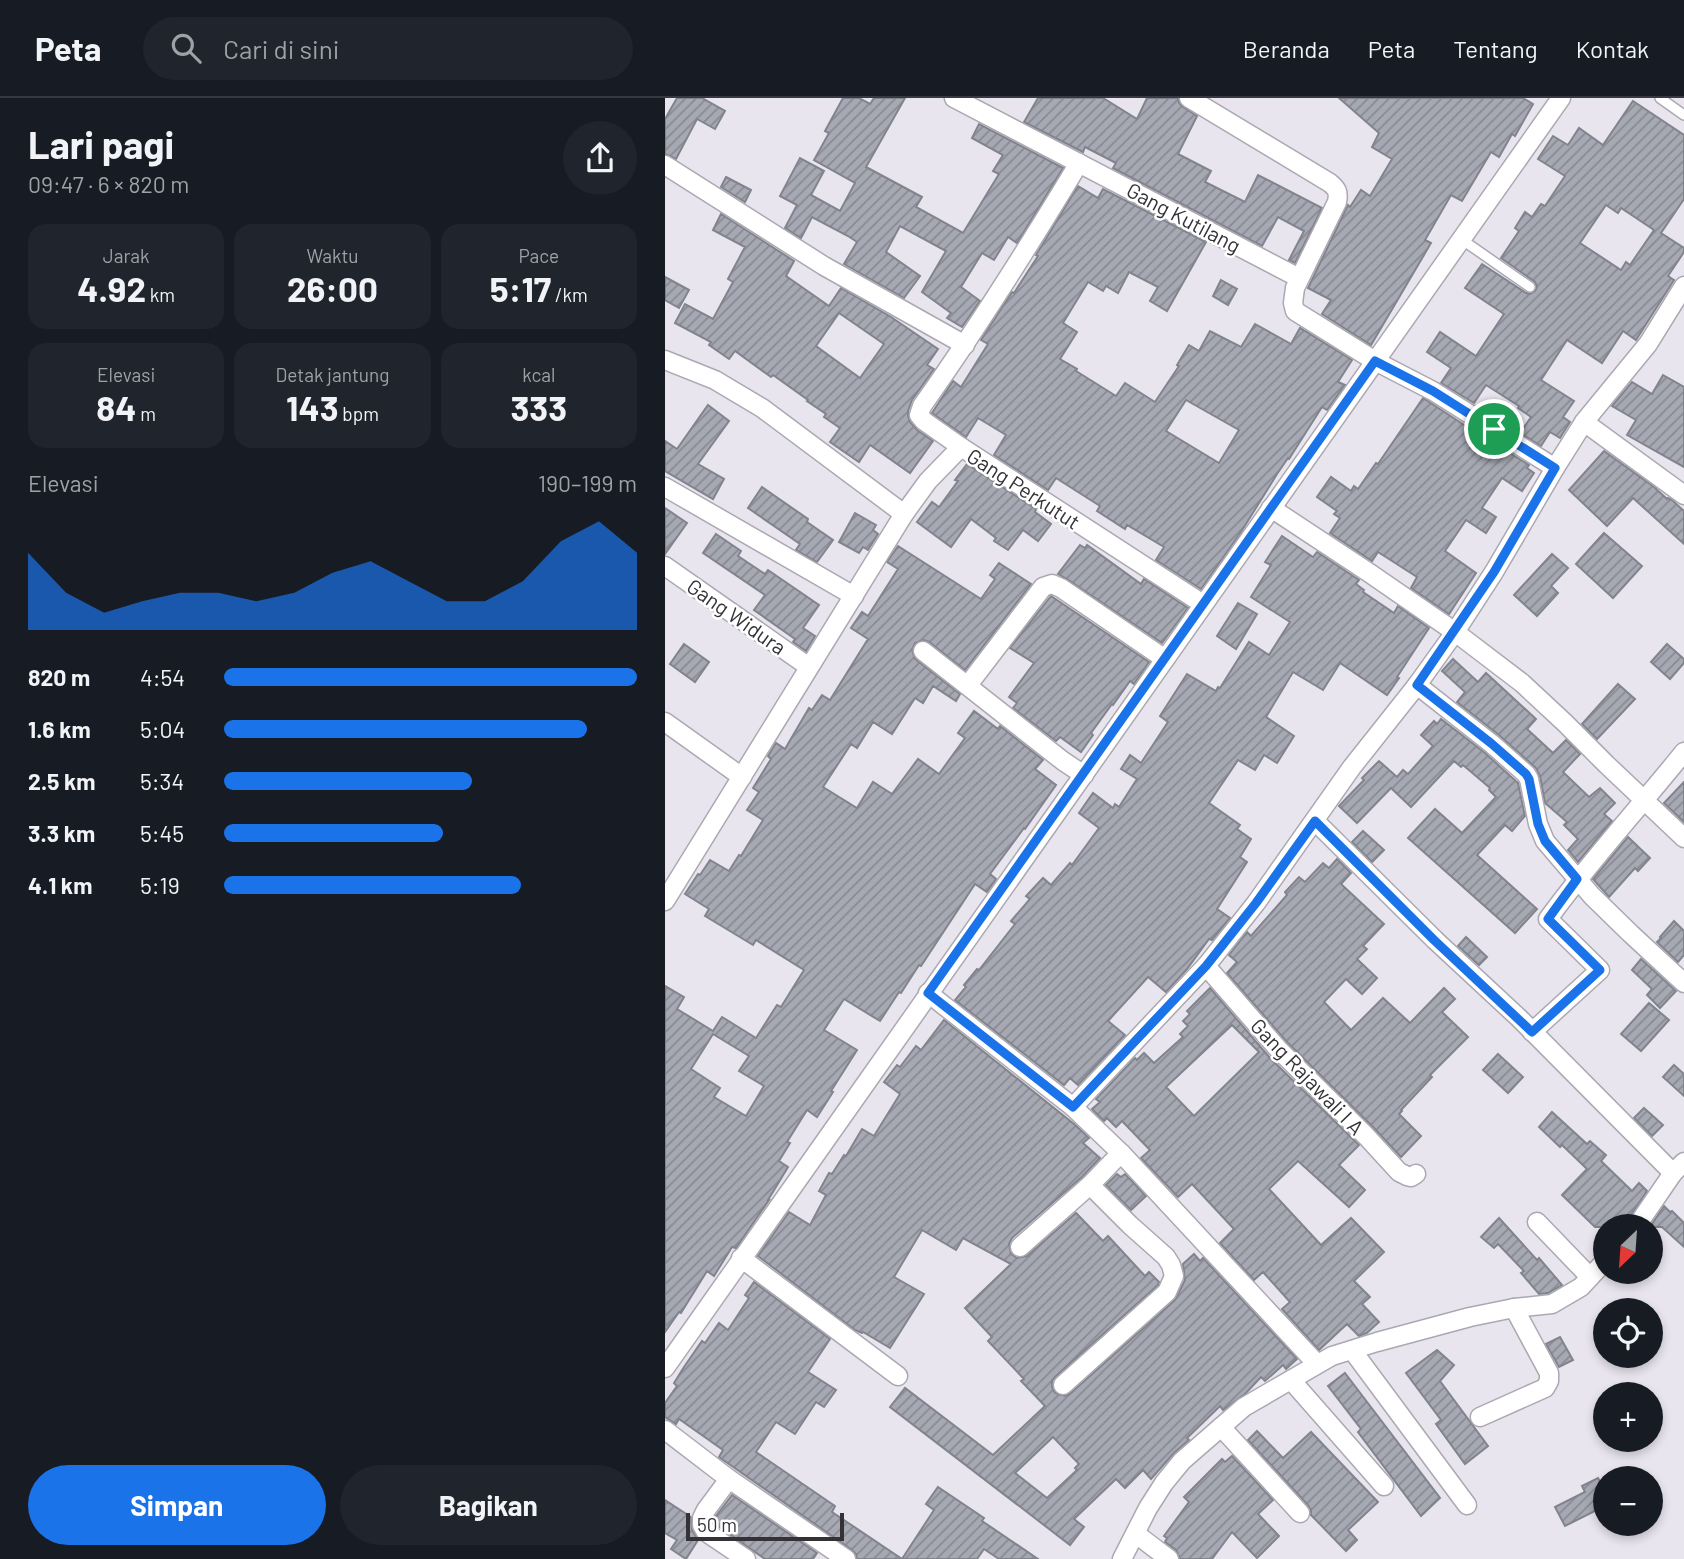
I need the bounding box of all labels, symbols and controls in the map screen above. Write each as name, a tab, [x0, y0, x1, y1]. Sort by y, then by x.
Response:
search box	[143, 17, 633, 80]
text: Peta	[35, 28, 101, 68]
icon: search	[167, 29, 205, 67]
text: Cari di sini	[223, 33, 339, 64]
text: Beranda	[1243, 34, 1330, 63]
text: Peta	[1368, 34, 1415, 63]
text: Tentang	[1453, 34, 1538, 63]
text: Kontak	[1576, 34, 1649, 63]
text: Lari pagi	[28, 121, 174, 167]
button: share	[563, 121, 637, 195]
text: 09:47 · 6 × 820 m	[28, 170, 189, 198]
street label: Gang Kutilang	[1123, 177, 1245, 257]
text: Jarak	[103, 244, 150, 267]
text: Waktu	[306, 244, 359, 267]
text: Pace	[518, 244, 559, 267]
text: 4.92	[77, 267, 146, 309]
text: 26:00	[287, 267, 378, 309]
text: 5:17	[490, 267, 551, 309]
text: km	[146, 283, 175, 306]
text: /km	[551, 283, 588, 306]
text: Elevasi	[97, 363, 155, 386]
text: Detak jantung	[276, 363, 389, 386]
text: kcal	[522, 363, 555, 386]
text: 84	[96, 386, 136, 428]
text: 143	[286, 386, 339, 428]
text: 333	[510, 386, 567, 428]
pin	[1464, 399, 1524, 459]
text: m	[136, 402, 156, 425]
text: bpm	[339, 402, 379, 425]
icon: arrive	[1475, 410, 1513, 448]
street label: Gang Perkutut	[963, 442, 1085, 534]
text: Elevasi	[28, 469, 99, 497]
text: 190–199 m	[538, 469, 637, 497]
street label: Gang Widura	[683, 573, 791, 659]
text: 820 m	[28, 663, 90, 691]
text: 4:54	[140, 663, 185, 691]
text: 1.6 km	[28, 715, 91, 743]
text: 5:04	[140, 715, 185, 743]
text: 2.5 km	[28, 767, 96, 795]
text: 5:34	[140, 767, 184, 795]
text: 3.3 km	[28, 819, 95, 847]
text: 5:45	[140, 819, 184, 847]
text: 4.1 km	[28, 871, 92, 899]
text: 5:19	[140, 871, 180, 899]
street label: Gang Rajawali I A	[1246, 1013, 1370, 1140]
north arrow	[1593, 1214, 1663, 1284]
map controls	[1593, 1214, 1663, 1536]
button: locate	[1593, 1298, 1663, 1368]
button: +	[1593, 1382, 1663, 1452]
button: Simpan	[28, 1465, 326, 1545]
button: Bagikan	[340, 1465, 637, 1545]
button: −	[1593, 1466, 1663, 1536]
scale bar	[686, 1510, 843, 1542]
text: 50 m	[697, 1513, 737, 1536]

